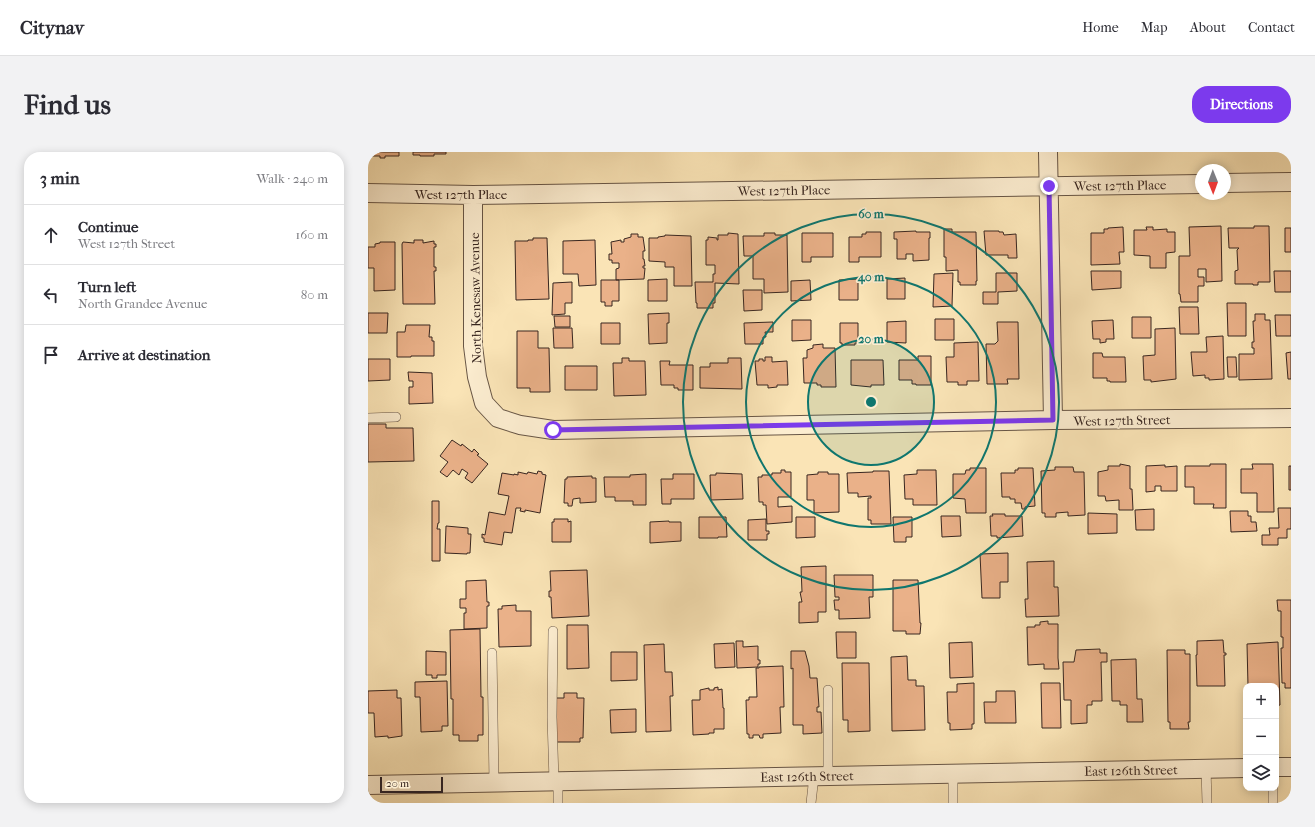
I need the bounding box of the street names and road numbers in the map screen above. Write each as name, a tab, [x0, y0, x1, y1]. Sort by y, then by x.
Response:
street label: West 127th Place	[1073, 177, 1167, 194]
street label: West 127th Place	[737, 182, 831, 199]
street label: West 127th Place	[414, 187, 508, 202]
street label: North Kenesaw Avenue	[467, 232, 484, 364]
street label: West 127th Street	[1072, 412, 1171, 429]
street label: East 126th Street	[1084, 762, 1178, 779]
street label: East 126th Street	[760, 768, 854, 785]

